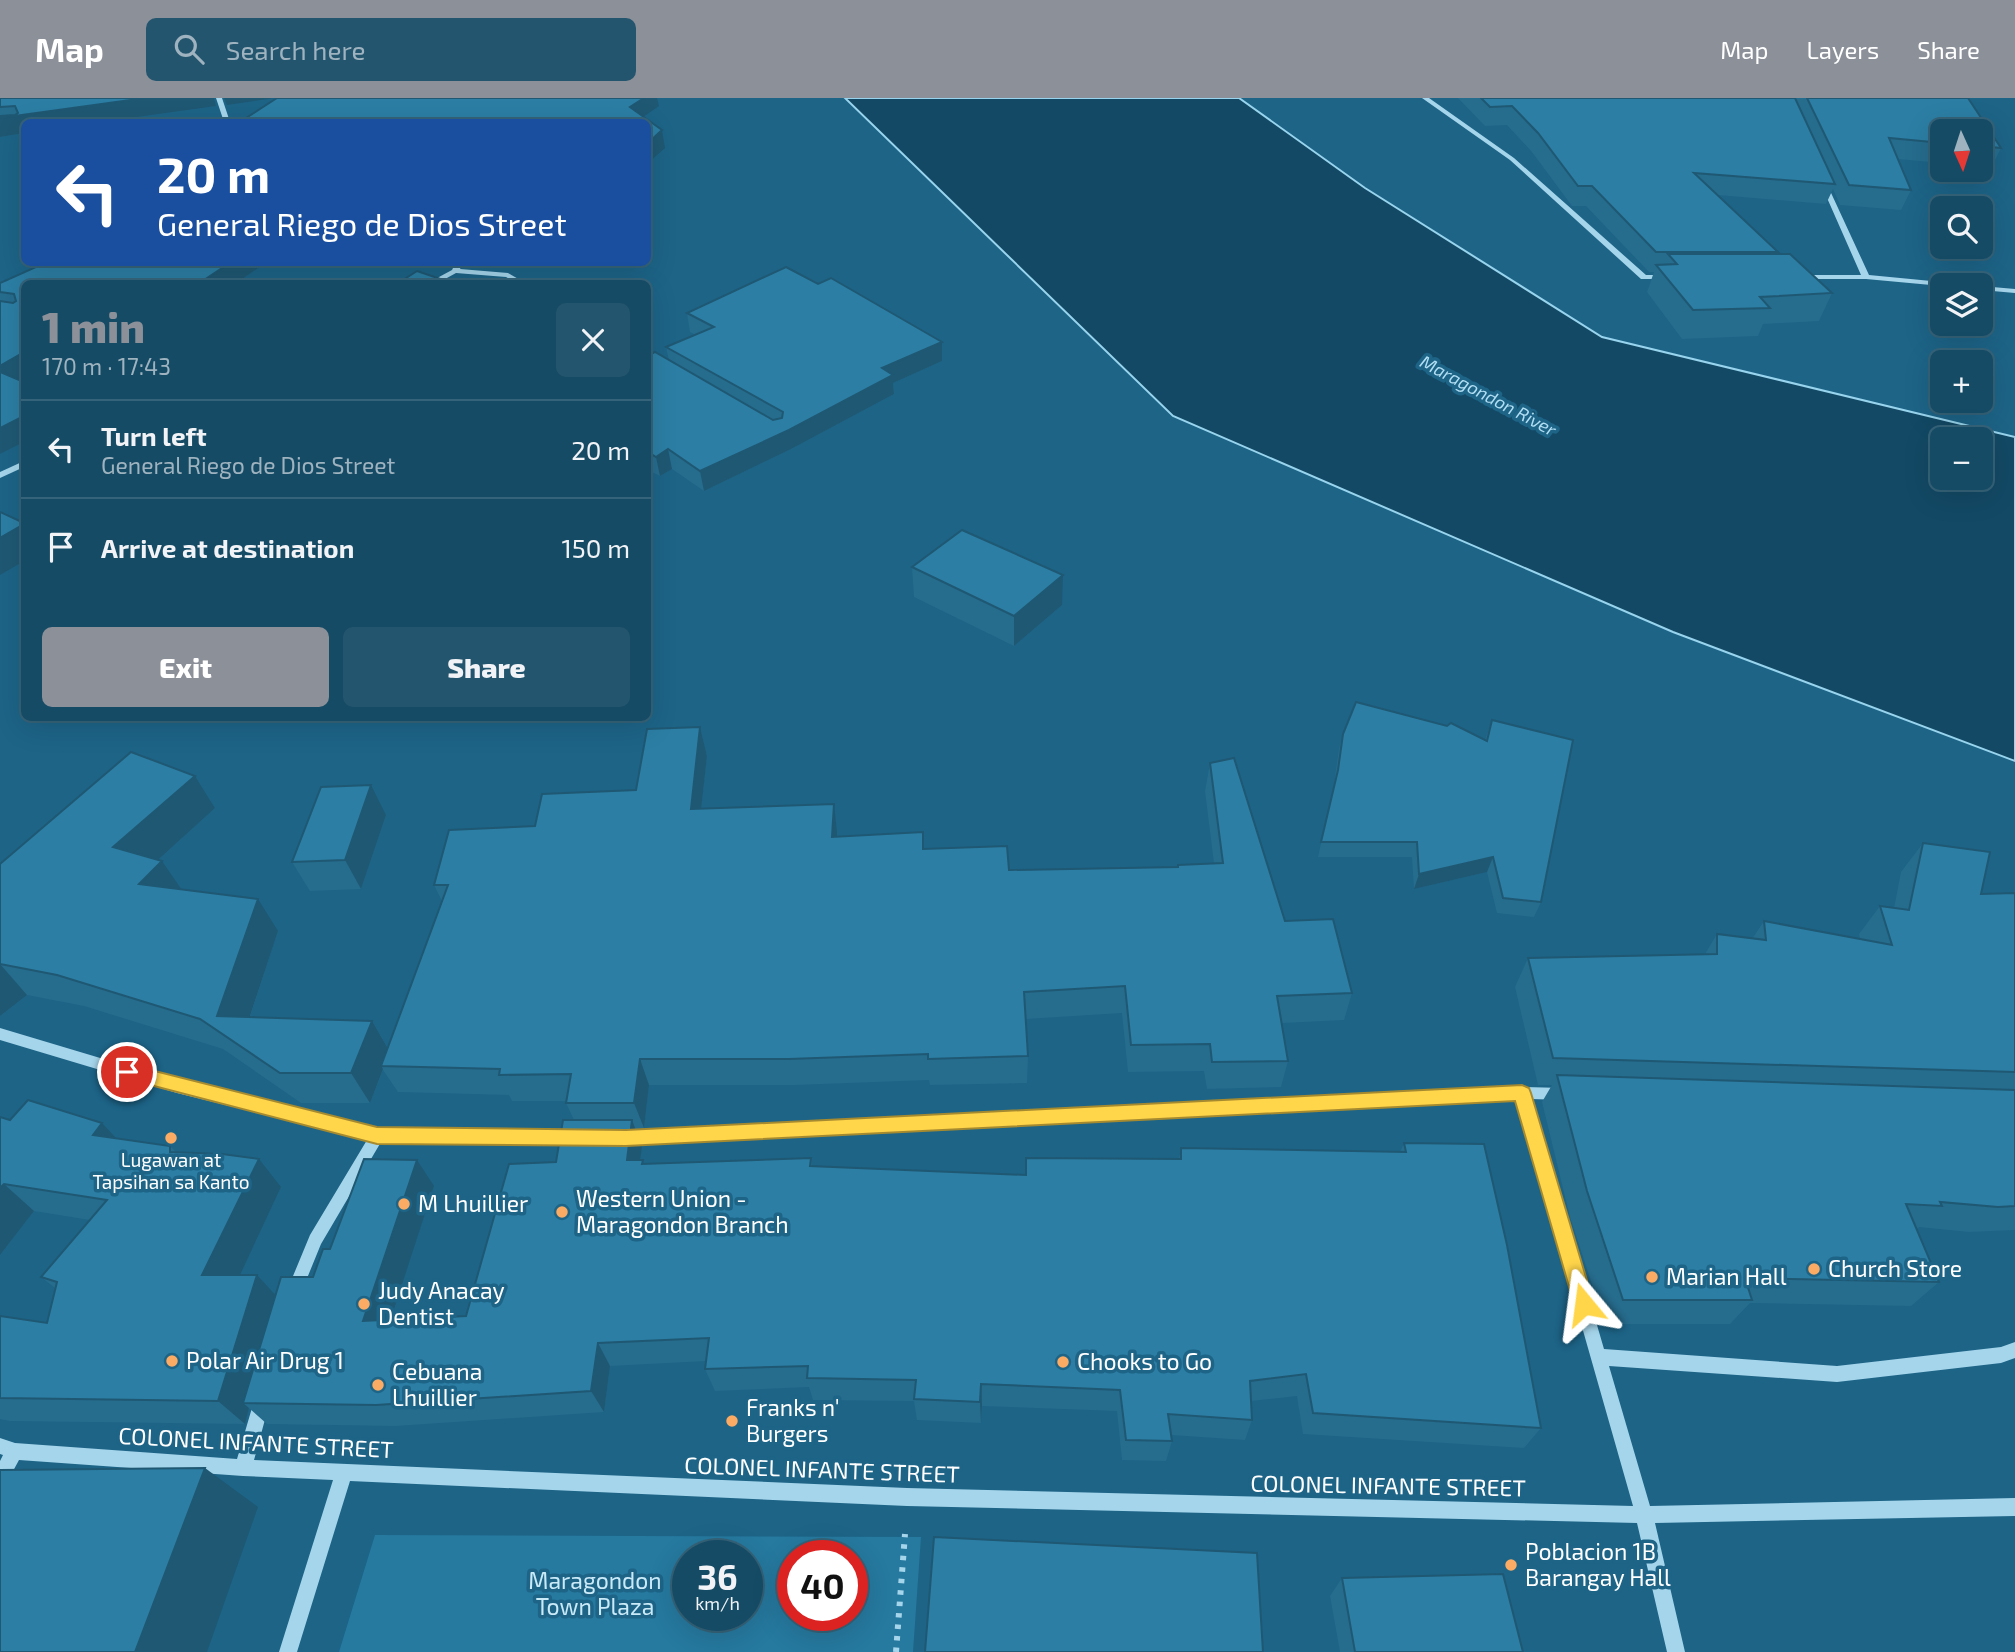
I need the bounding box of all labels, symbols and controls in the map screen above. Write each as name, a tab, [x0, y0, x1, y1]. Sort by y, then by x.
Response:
search box	[146, 18, 636, 81]
text: Map	[35, 29, 104, 69]
icon: search	[170, 30, 208, 68]
text: Search here	[226, 34, 365, 65]
text: Map	[1720, 35, 1768, 64]
text: Layers	[1806, 35, 1879, 64]
text: Share	[1917, 35, 1980, 64]
north arrow	[1930, 119, 1993, 182]
map controls	[1930, 119, 1993, 490]
text: 20 m	[157, 144, 270, 203]
icon: left	[42, 147, 133, 238]
button: search	[1930, 196, 1993, 259]
text: General Riego de Dios Street	[157, 204, 567, 242]
button: layers	[1930, 273, 1993, 336]
text: 1 min	[42, 301, 145, 351]
button: close	[556, 303, 630, 377]
water label: Maragondon River	[1417, 350, 1561, 441]
button: +	[1930, 350, 1993, 413]
text: 170 m · 17:43	[42, 352, 171, 380]
text: Turn left	[101, 420, 207, 451]
button: −	[1930, 427, 1993, 490]
icon: left	[42, 430, 80, 468]
text: 20 m	[571, 434, 630, 465]
text: General Riego de Dios Street	[101, 451, 395, 479]
icon: arrive	[42, 528, 80, 566]
text: Arrive at destination	[101, 532, 354, 563]
text: 150 m	[561, 532, 630, 563]
button: Exit	[42, 627, 329, 707]
button: Share	[343, 627, 630, 707]
pin	[97, 1042, 157, 1102]
icon: arrive	[108, 1053, 146, 1091]
marker: Lugawan at Tapsihan sa Kanto	[163, 1130, 179, 1146]
place label: Lugawan at Tapsihan sa Kanto	[93, 1148, 249, 1193]
place label: Western Union - Maragondon Branch	[576, 1184, 789, 1238]
place label: M Lhuillier	[418, 1189, 528, 1217]
marker: M Lhuillier	[396, 1196, 412, 1212]
marker: Western Union - Maragondon Branch	[554, 1204, 570, 1220]
place label: Church Store	[1828, 1254, 1962, 1282]
marker: Church Store	[1806, 1261, 1822, 1277]
place label: Marian Hall	[1666, 1262, 1787, 1290]
position arrow	[1547, 1267, 1621, 1341]
marker: Marian Hall	[1644, 1269, 1660, 1285]
place label: Judy Anacay Dentist	[378, 1276, 505, 1330]
marker: Judy Anacay Dentist	[356, 1296, 372, 1312]
place label: Polar Air Drug 1	[186, 1346, 344, 1374]
place label: Chooks to Go	[1077, 1347, 1212, 1375]
marker: Polar Air Drug 1	[164, 1353, 180, 1369]
marker: Chooks to Go	[1055, 1354, 1071, 1370]
place label: Cebuana Lhuillier	[392, 1357, 482, 1411]
marker: Cebuana Lhuillier	[370, 1377, 386, 1393]
place label: Franks n' Burgers	[746, 1393, 840, 1447]
marker: Franks n' Burgers	[724, 1413, 740, 1429]
street label: COLONEL INFANTE STREET	[118, 1421, 394, 1463]
street label: COLONEL INFANTE STREET	[684, 1450, 960, 1488]
street label: COLONEL INFANTE STREET	[1250, 1469, 1526, 1501]
place label: Poblacion 1B Barangay Hall	[1525, 1537, 1671, 1591]
speed limit sign: 40	[777, 1540, 868, 1631]
text: 36	[697, 1555, 738, 1597]
marker: Poblacion 1B Barangay Hall	[1503, 1557, 1519, 1573]
park label: Maragondon Town Plaza	[528, 1566, 662, 1620]
text: km/h	[695, 1592, 740, 1614]

